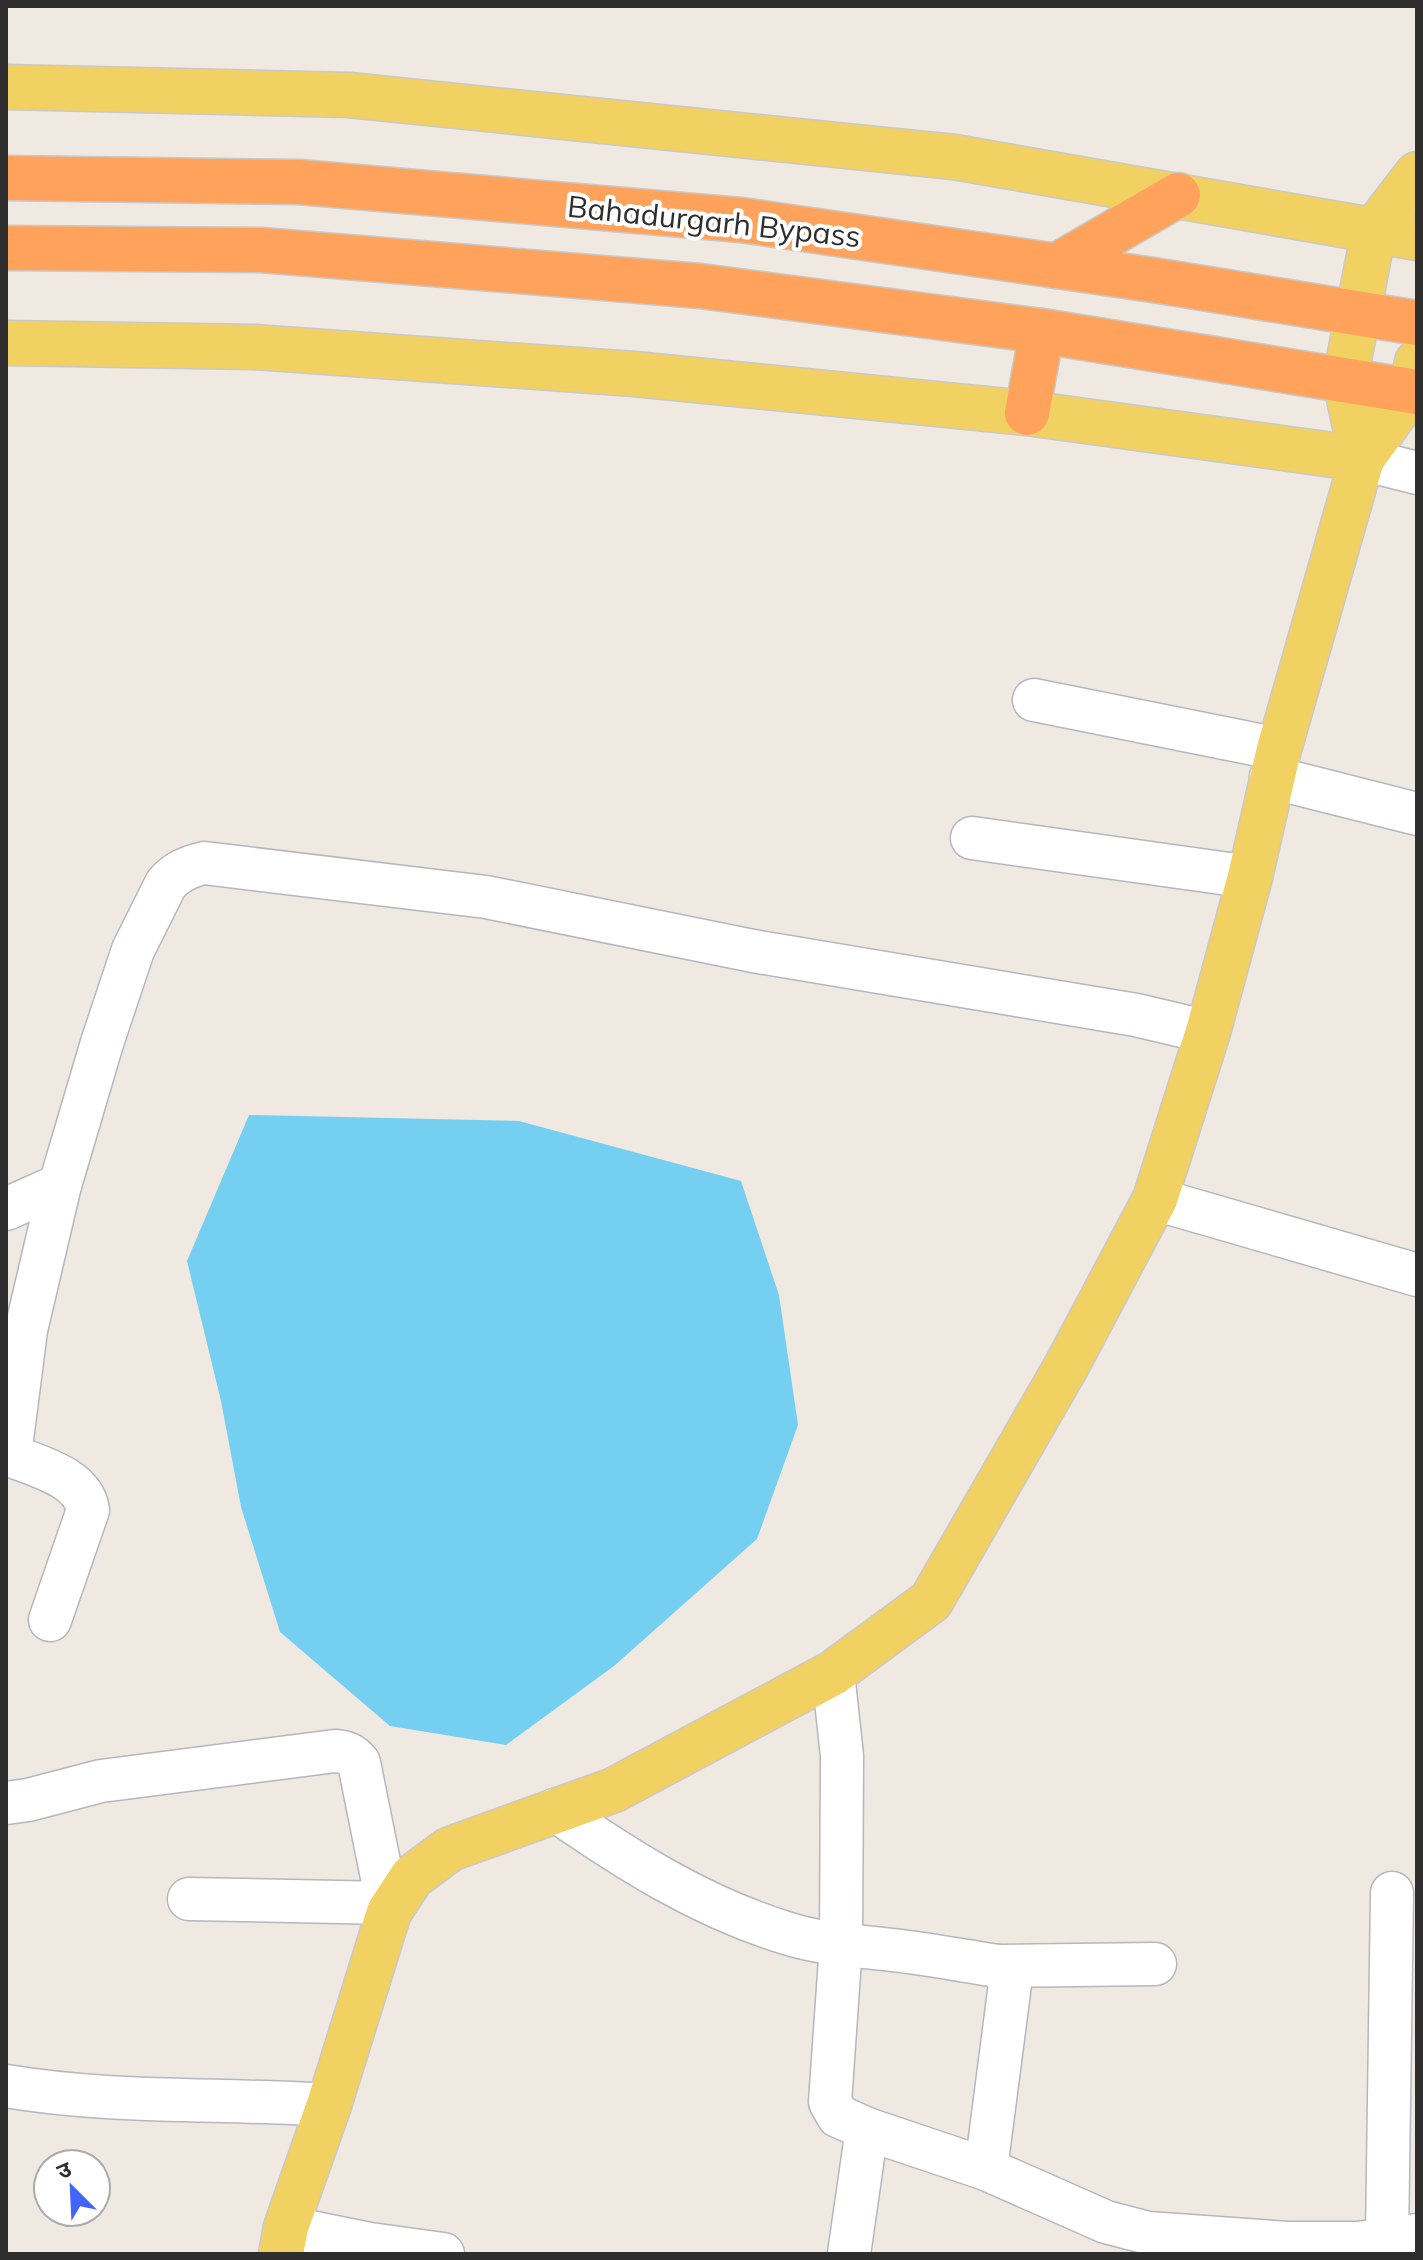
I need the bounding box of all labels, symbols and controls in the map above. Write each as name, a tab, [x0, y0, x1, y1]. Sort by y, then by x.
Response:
street label: Bahadurgarh Bypass	[566, 187, 862, 255]
north arrow	[32, 2148, 112, 2228]
text: उ	[52, 2154, 76, 2185]

